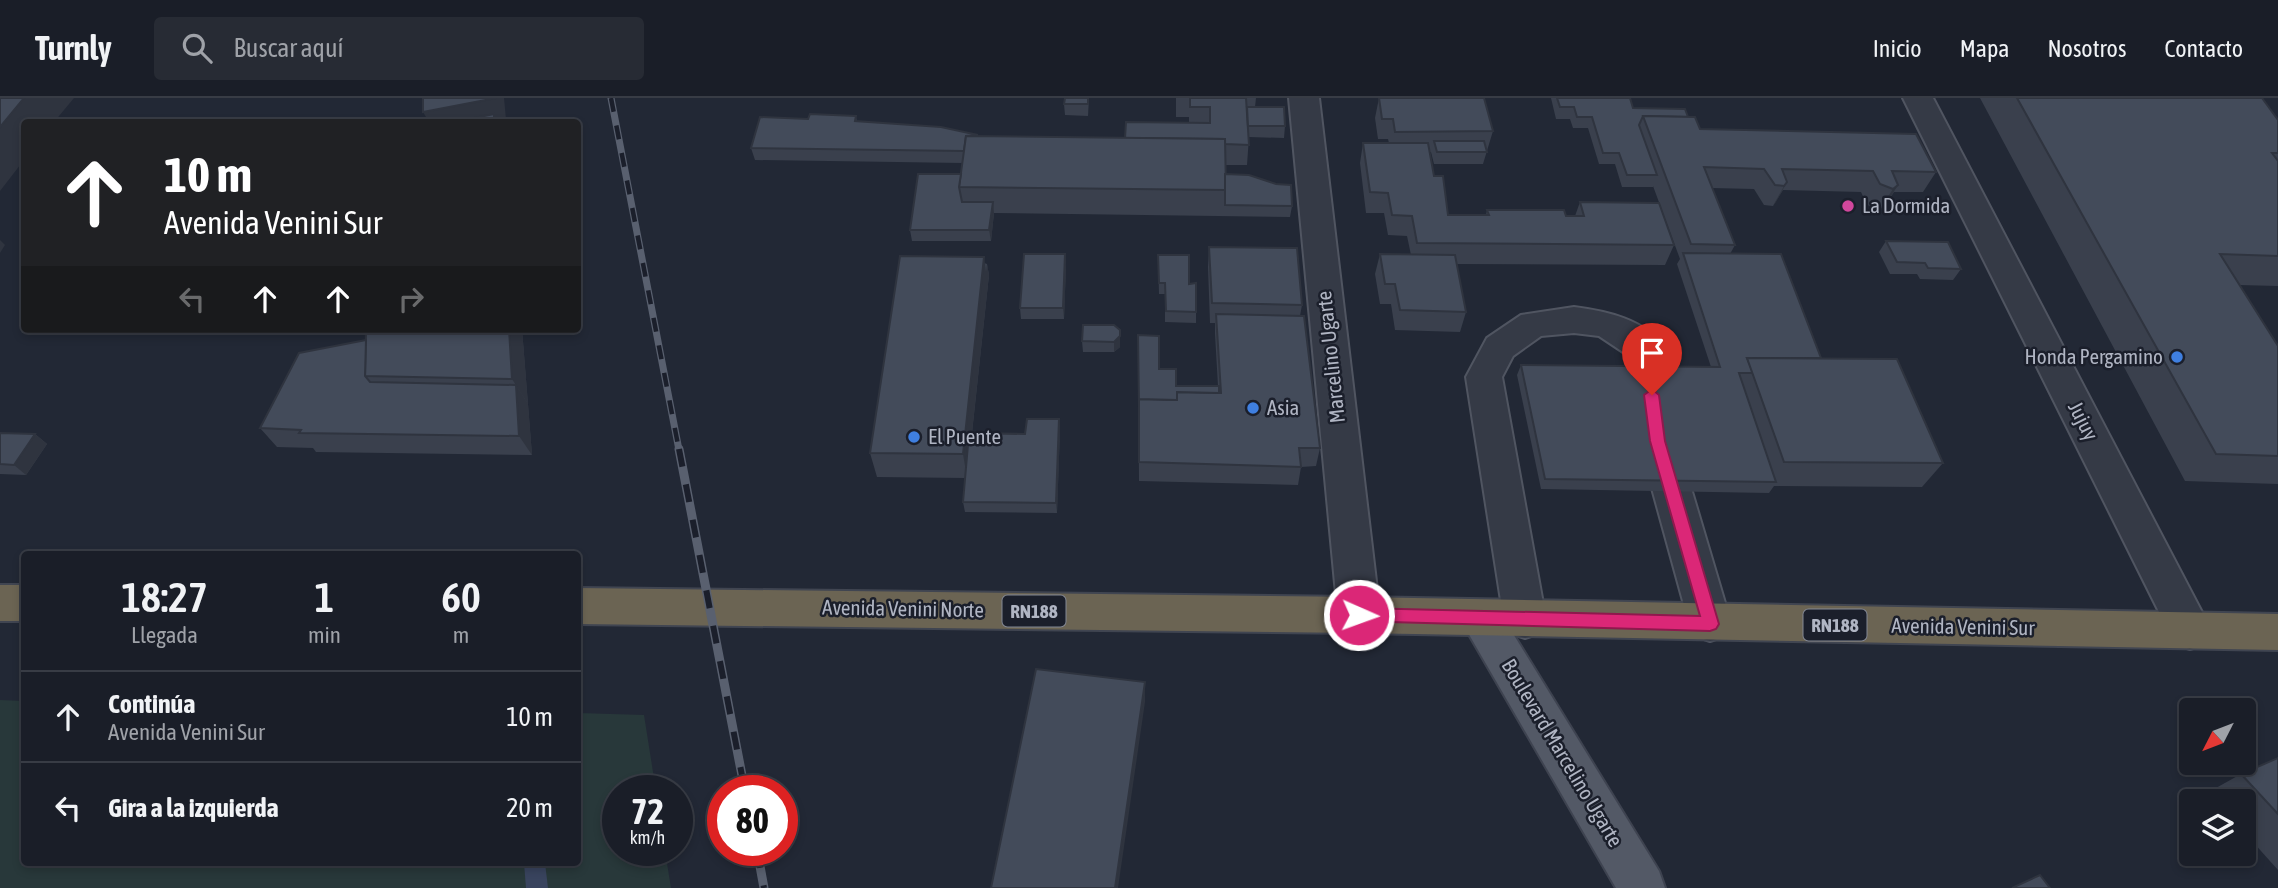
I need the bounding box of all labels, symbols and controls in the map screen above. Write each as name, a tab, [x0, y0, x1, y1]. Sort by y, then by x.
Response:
search box	[154, 17, 644, 80]
text: Turnly	[35, 29, 112, 67]
icon: search	[178, 29, 216, 67]
text: Buscar aquí	[234, 33, 344, 63]
text: Inicio	[1873, 35, 1922, 62]
text: Mapa	[1960, 35, 2009, 62]
text: Nosotros	[2047, 35, 2126, 62]
text: Contacto	[2164, 35, 2243, 62]
text: 10 m	[164, 146, 252, 202]
icon: ahead	[49, 147, 140, 238]
place label: La Dormida	[1862, 193, 1950, 217]
marker: La Dormida	[1840, 198, 1856, 214]
text: Avenida Venini Sur	[164, 204, 382, 241]
icon: left	[173, 280, 211, 318]
icon: ahead	[246, 280, 284, 318]
icon: ahead	[319, 280, 357, 318]
icon: right	[392, 280, 430, 318]
street label: Marcelino Ugarte	[1311, 290, 1349, 424]
pin	[1622, 323, 1682, 395]
icon: arrive	[1633, 334, 1671, 372]
place label: Honda Pergamino	[2025, 344, 2163, 368]
marker: Honda Pergamino	[2169, 349, 2185, 365]
place label: Asia	[1267, 395, 1299, 419]
street label: Jujuy	[2064, 397, 2104, 444]
marker: Asia	[1245, 400, 1261, 416]
place label: El Puente	[928, 424, 1001, 448]
marker: El Puente	[906, 429, 922, 445]
text: 18:27	[121, 573, 208, 621]
text: 1	[315, 573, 334, 621]
text: 60	[441, 573, 481, 621]
position arrow	[1322, 578, 1396, 652]
street label: Avenida Venini Norte	[822, 595, 984, 621]
road number: RN188	[1002, 596, 1066, 626]
road number: RN188	[1804, 610, 1867, 640]
street label: Avenida Venini Sur	[1891, 613, 2036, 639]
text: Llegada	[131, 622, 198, 648]
text: min	[308, 622, 341, 648]
text: m	[453, 622, 469, 648]
street label: Boulevard Marcelino Ugarte	[1497, 654, 1628, 851]
text: Continúa	[108, 689, 195, 719]
icon: ahead	[49, 698, 87, 736]
north arrow	[2179, 698, 2256, 775]
map controls	[2179, 698, 2256, 866]
text: 10 m	[506, 702, 553, 732]
text: Avenida Venini Sur	[108, 719, 265, 745]
speed limit sign: 80	[707, 775, 798, 866]
icon: left	[49, 789, 87, 827]
button: layers	[2179, 789, 2256, 866]
text: 72	[631, 791, 664, 831]
text: Gira a la izquierda	[108, 793, 279, 823]
text: 20 m	[506, 793, 553, 823]
text: km/h	[630, 827, 665, 848]

